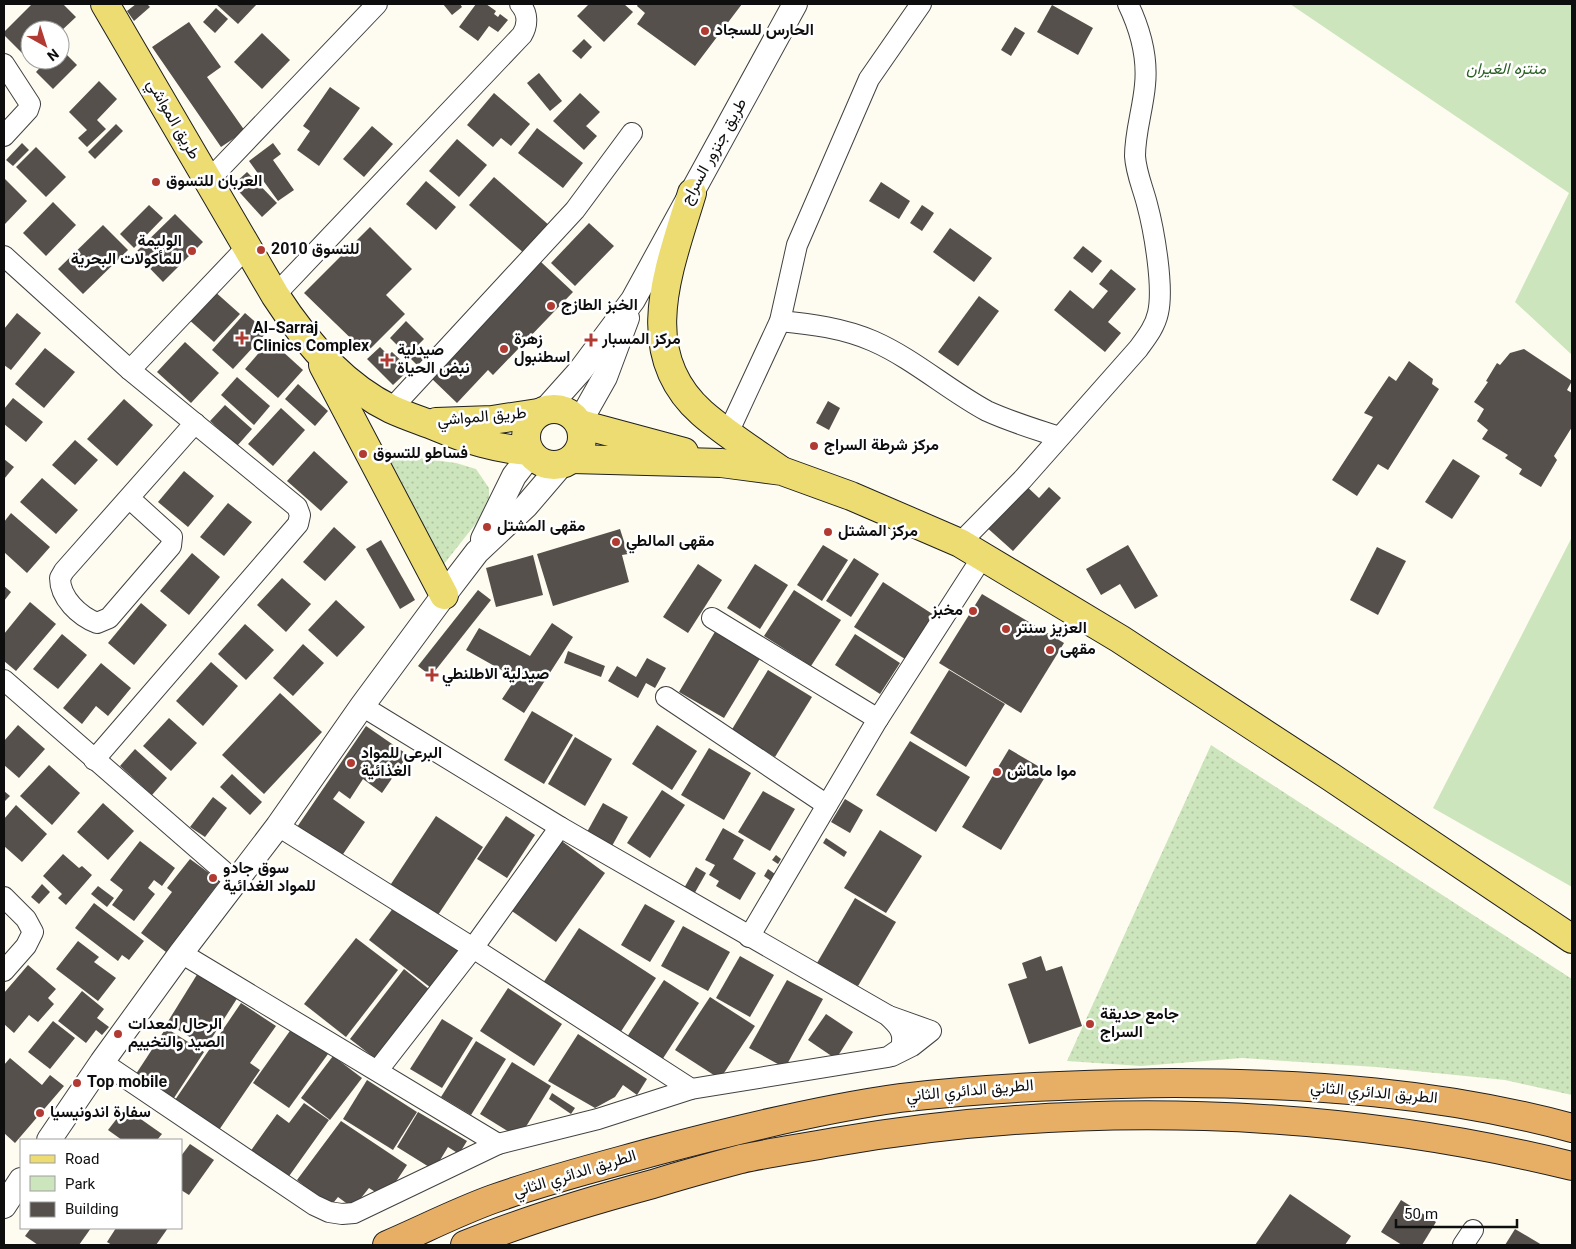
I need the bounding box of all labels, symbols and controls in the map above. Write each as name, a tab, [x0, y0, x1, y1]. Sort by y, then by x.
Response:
place label: الحارس للسجاد	[715, 19, 814, 44]
north arrow	[20, 20, 70, 70]
marker: الحارس للسجاد	[699, 25, 711, 37]
text: N	[41, 42, 63, 65]
park label: منتزه الغيران	[1466, 58, 1547, 83]
street label: طريق المواشي	[139, 75, 205, 165]
street label: طريق جنزور السراج	[675, 94, 755, 210]
place label: العربان للتسوق	[166, 170, 262, 195]
marker: العربان للتسوق	[150, 176, 162, 188]
place label: الوليمة للمأكولات البحرية	[71, 230, 182, 273]
place label: 2010 للتسوق	[271, 238, 360, 263]
marker: 2010 للتسوق	[255, 244, 267, 256]
marker: الوليمة للمأكولات البحرية	[186, 245, 198, 257]
place label: الخبز الطازج	[561, 294, 638, 319]
marker: الخبز الطازج	[545, 300, 557, 312]
place label: Al-Sarraj Clinics Complex	[253, 317, 370, 360]
place label: زهرة اسطنبول	[514, 328, 570, 371]
place label: مركز المسبار	[601, 328, 681, 353]
marker: Al-Sarraj Clinics Complex	[235, 331, 249, 345]
marker: مركز المسبار	[584, 333, 598, 347]
place label: صيدلية نبض الحياة	[397, 339, 470, 382]
marker: زهرة اسطنبول	[498, 343, 510, 355]
marker: صيدلية نبض الحياة	[381, 354, 393, 366]
street label: طريق المواشي	[436, 402, 528, 434]
place label: مركز شرطة السراج	[824, 434, 939, 459]
marker: مركز شرطة السراج	[808, 440, 820, 452]
place label: فساطو للتسوق	[373, 442, 468, 467]
marker: فساطو للتسوق	[357, 448, 369, 460]
place label: مقهى المشتل	[497, 515, 586, 540]
place label: مركز المشتل	[838, 520, 918, 545]
marker: مقهى المشتل	[481, 521, 493, 533]
marker: مركز المشتل	[822, 526, 834, 538]
place label: مقهى المالطي	[626, 530, 715, 555]
marker: مقهى المالطي	[610, 536, 622, 548]
place label: مخبز	[931, 599, 963, 624]
marker: مخبز	[967, 605, 979, 617]
place label: العزيز سنتر	[1015, 617, 1087, 642]
marker: العزيز سنتر	[1000, 623, 1012, 635]
place label: مقهى	[1060, 638, 1096, 663]
marker: مقهى	[1044, 644, 1056, 656]
place label: صيدلية الاطلنطي	[442, 663, 549, 688]
marker: صيدلية الاطلنطي	[426, 669, 438, 681]
place label: البرعي للمواد الغذائية	[361, 742, 442, 785]
marker: البرعي للمواد الغذائية	[345, 757, 357, 769]
place label: موا ماماش	[1007, 760, 1077, 785]
marker: موا ماماش	[991, 766, 1003, 778]
place label: سوق جادو للمواد الغدائية	[223, 857, 316, 900]
marker: سوق جادو للمواد الغدائية	[207, 872, 219, 884]
place label: جامع حديقة السراج	[1100, 1003, 1179, 1046]
place label: الرحال لمعدات الصيد والتخييم	[128, 1013, 225, 1056]
marker: جامع حديقة السراج	[1084, 1018, 1096, 1030]
marker: الرحال لمعدات الصيد والتخييم	[112, 1028, 124, 1040]
place label: Top mobile	[87, 1071, 168, 1096]
street label: الطريق الدائري الثاني	[905, 1074, 1035, 1110]
street label: الطريق الدائري الثاني	[1309, 1076, 1439, 1112]
marker: Top mobile	[71, 1077, 83, 1089]
place label: سفارة اندونيسيا	[50, 1101, 151, 1126]
marker: سفارة اندونيسيا	[34, 1107, 46, 1119]
legend	[20, 1139, 182, 1229]
street label: الطريق الدائري الثاني	[510, 1144, 640, 1206]
text: Road	[65, 1149, 99, 1172]
text: Park	[65, 1174, 96, 1197]
scale bar	[1396, 1196, 1517, 1228]
text: Building	[65, 1199, 119, 1222]
text: 50 m	[1404, 1204, 1438, 1227]

